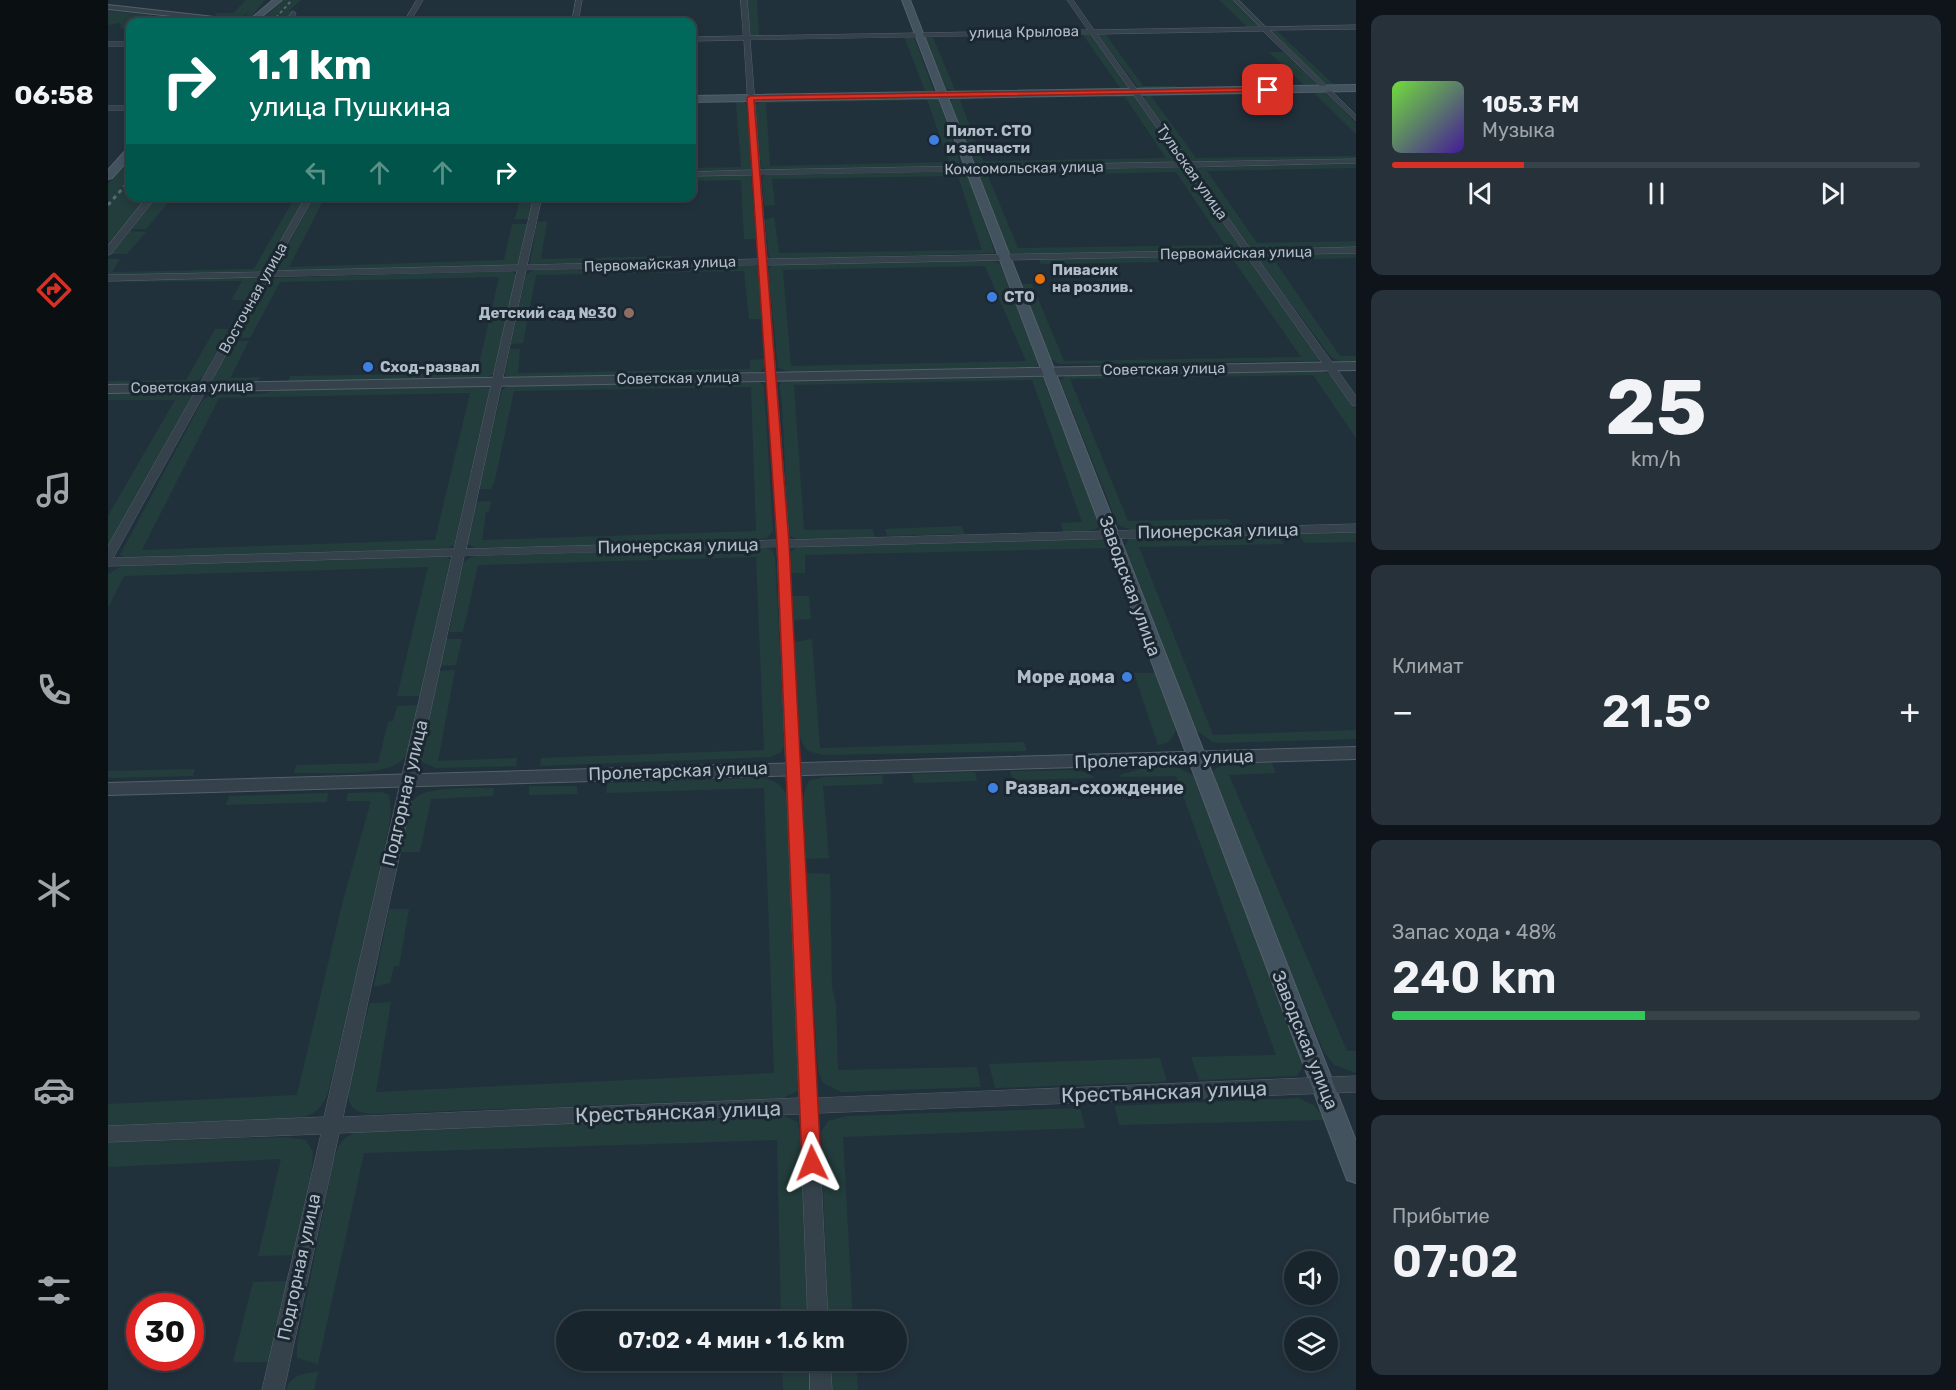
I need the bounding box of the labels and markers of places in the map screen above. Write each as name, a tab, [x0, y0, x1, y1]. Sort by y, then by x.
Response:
pin	[1242, 64, 1293, 115]
place label: Пилот. СТО и запчасти	[946, 122, 1032, 157]
marker: Пилот. СТО и запчасти	[927, 133, 941, 147]
place label: Пивасик на розлив.	[1052, 261, 1133, 296]
marker: Пивасик на розлив.	[1033, 272, 1047, 286]
place label: СТО	[1004, 288, 1035, 306]
marker: СТО	[985, 290, 999, 304]
place label: Детский сад №30	[479, 304, 617, 322]
marker: Детский сад №30	[622, 306, 636, 320]
place label: Сход-развал	[380, 358, 480, 376]
marker: Сход-развал	[361, 360, 375, 374]
place label: Море дома	[1017, 666, 1115, 688]
marker: Море дома	[1120, 670, 1134, 684]
place label: Развал-схождение	[1005, 777, 1184, 799]
marker: Развал-схождение	[986, 781, 1000, 795]

